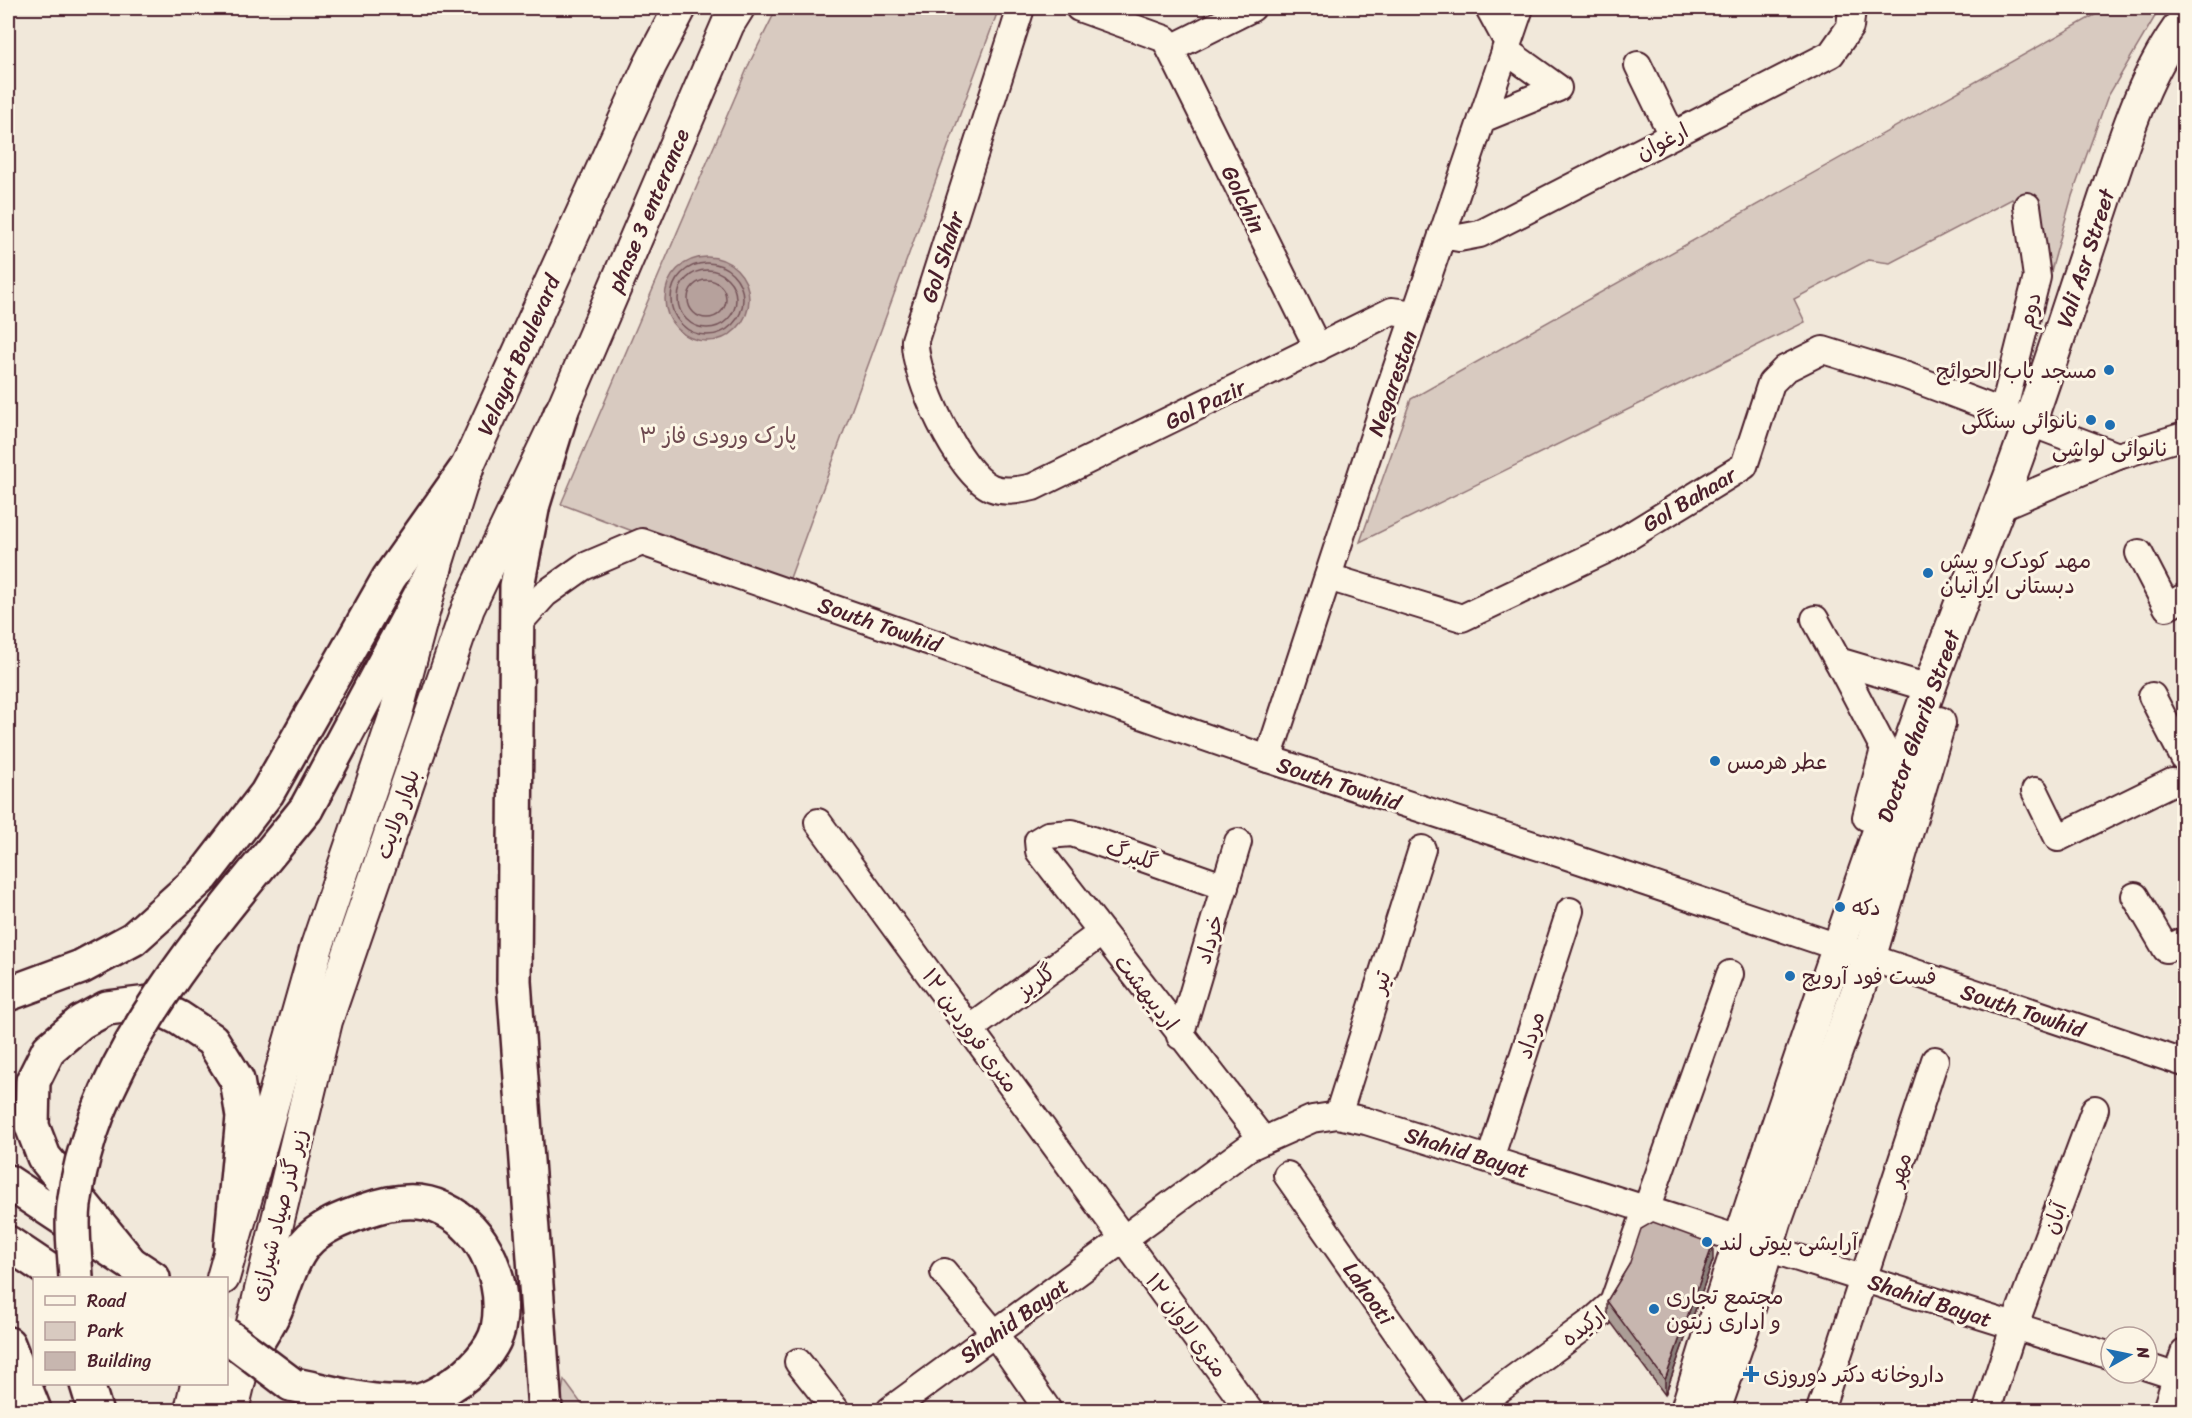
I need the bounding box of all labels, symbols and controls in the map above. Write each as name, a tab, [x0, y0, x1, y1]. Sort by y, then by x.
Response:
street label: ارغوان	[1629, 112, 1696, 171]
street label: phase 3 enterance	[596, 122, 701, 299]
street label: Golchin	[1210, 158, 1277, 240]
street label: Vali Asr Street	[2045, 183, 2127, 333]
street label: Gol Shahr	[909, 205, 976, 308]
street label: Velayat Boulevard	[466, 267, 572, 442]
street label: دوم	[2006, 288, 2053, 332]
street label: Negarestan	[1356, 325, 1429, 441]
place label: مسجد باب الحوائج	[1936, 351, 2097, 390]
marker: مسجد باب الحوائج	[2102, 363, 2116, 377]
street label: Gol Pazir	[1158, 368, 1253, 441]
place label: نانوائی سنگگی	[1961, 401, 2079, 440]
marker: نانوائی سنگگی	[2084, 413, 2098, 427]
park label: پارک ورودی فاز ۳	[639, 416, 797, 455]
marker: نانوائی لواشی	[2103, 418, 2117, 432]
place label: نانوائی لواشی	[2052, 429, 2168, 468]
street label: Gol Bahaar	[1634, 455, 1745, 543]
place label: مهد کودک و پیش دبستانی ایرانیان	[1940, 541, 2091, 605]
marker: مهد کودک و پیش دبستانی ایرانیان	[1921, 566, 1935, 580]
street label: South Towhid	[813, 585, 948, 664]
street label: Doctor Gharib Street	[1865, 623, 1972, 828]
place label: عطر هرمس	[1727, 742, 1827, 781]
street label: South Towhid	[1272, 745, 1407, 822]
marker: عطر هرمس	[1708, 754, 1722, 768]
street label: بلوار ولایت	[364, 764, 431, 865]
street label: گلبرگ	[1100, 827, 1163, 882]
place label: دکه	[1852, 888, 1881, 927]
marker: دکه	[1833, 900, 1847, 914]
street label: خرداد	[1183, 909, 1235, 969]
street label: اردیبهشت	[1104, 945, 1189, 1039]
street label: گلریز	[1006, 953, 1065, 1011]
place label: فست فود آرویچ	[1802, 957, 1937, 996]
street label: ۱۲ متری فروردین	[912, 959, 1030, 1101]
street label: تیر	[1358, 965, 1403, 1001]
marker: فست فود آرویچ	[1783, 969, 1797, 983]
street label: South Towhid	[1956, 972, 2091, 1049]
street label: مرداد	[1504, 1006, 1556, 1064]
street label: Shahid Bayat	[1400, 1115, 1534, 1190]
street label: زیر گذر صیاد شیرازی	[238, 1125, 319, 1306]
street label: مهر	[1875, 1147, 1923, 1193]
street label: آبان	[2031, 1195, 2079, 1240]
place label: آرایشی بیوتی لند	[1719, 1223, 1859, 1262]
marker: آرایشی بیوتی لند	[1700, 1235, 1714, 1249]
street label: Lahooti	[1332, 1253, 1405, 1334]
street label: Shahid Bayat	[1863, 1262, 1997, 1339]
street label: ۱۲ متری لاوان	[1135, 1264, 1238, 1386]
street label: Shahid Bayat	[951, 1267, 1078, 1374]
legend	[33, 1277, 228, 1385]
place label: مجتمع تجاری و اداری زیتون	[1666, 1277, 1784, 1341]
text: Road	[87, 1285, 127, 1317]
street label: ارکیده	[1552, 1296, 1615, 1357]
marker: مجتمع تجاری و اداری زیتون	[1647, 1302, 1661, 1316]
text: Park	[87, 1315, 124, 1347]
north arrow	[2099, 1325, 2159, 1385]
text: N	[2128, 1344, 2159, 1361]
text: Building	[87, 1345, 151, 1377]
place label: داروخانه دکتر دوروزی	[1763, 1355, 1945, 1394]
marker: داروخانه دکتر دوروزی	[1744, 1367, 1758, 1381]

